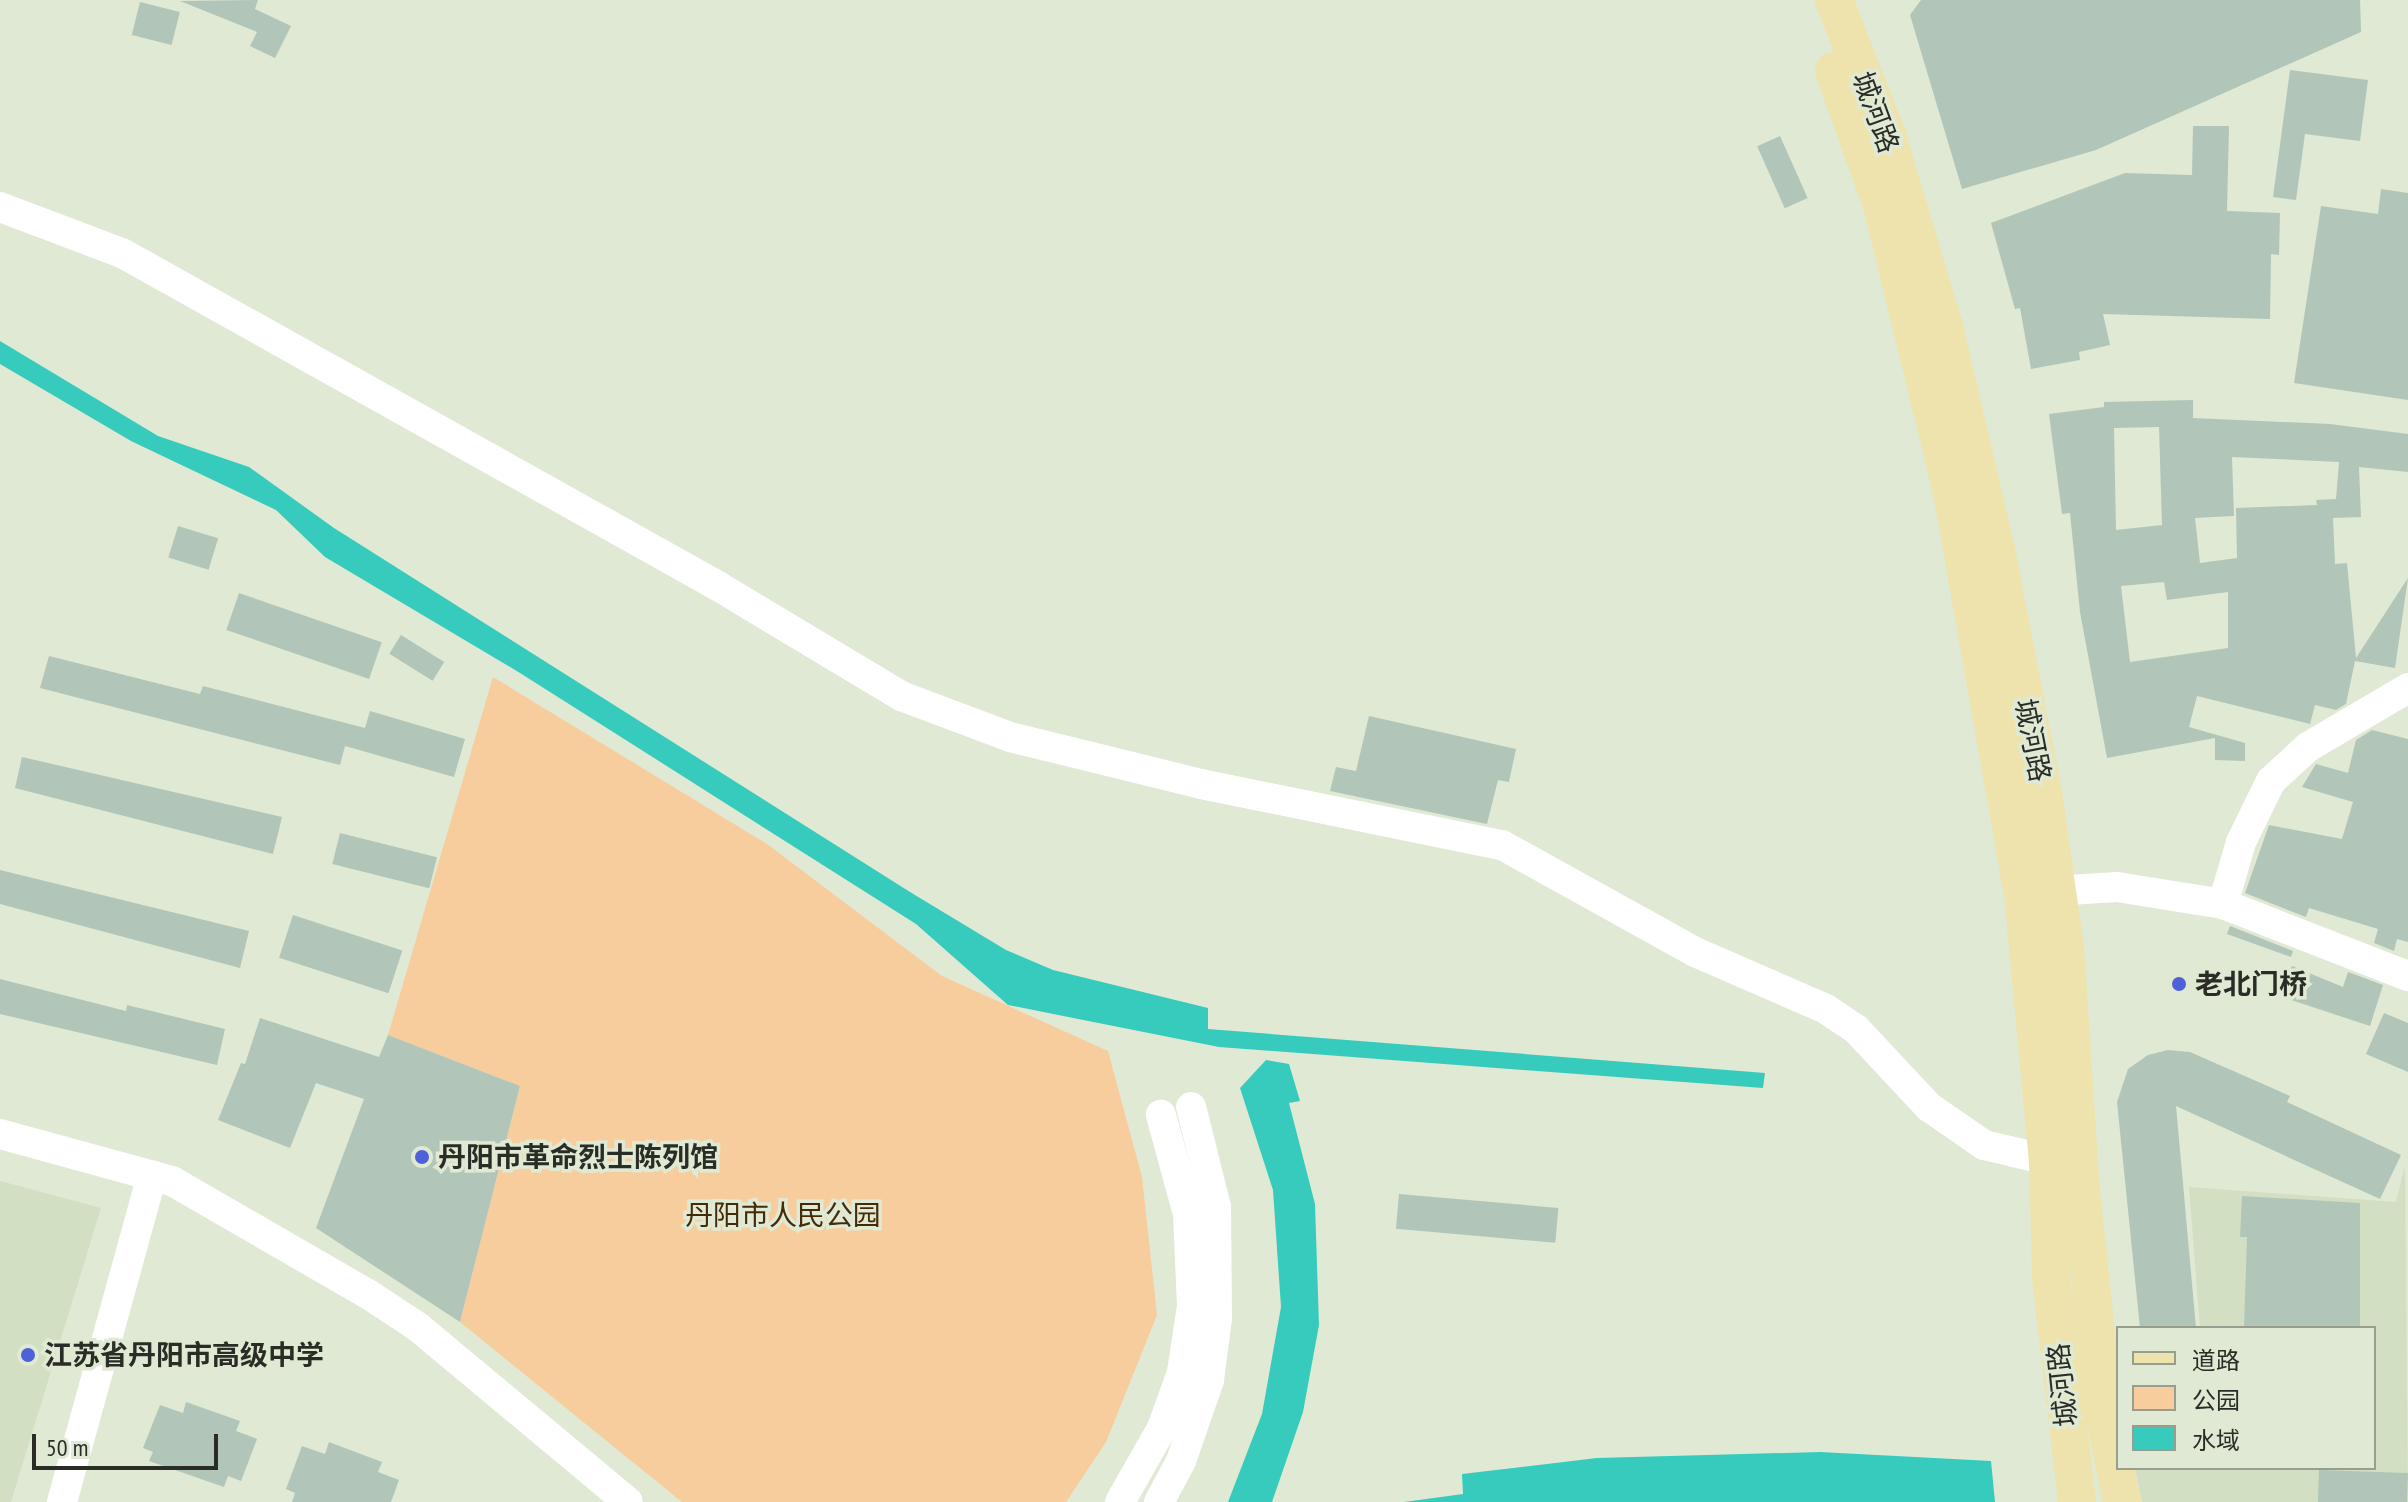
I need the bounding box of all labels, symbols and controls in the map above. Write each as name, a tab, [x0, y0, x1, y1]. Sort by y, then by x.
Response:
street label: 城河路	[1846, 67, 1906, 157]
street label: 城河路	[2008, 696, 2058, 784]
place label: 老北门桥	[2195, 967, 2307, 1001]
marker: 老北门桥	[2170, 975, 2188, 993]
place label: 丹阳市革命烈士陈列馆	[438, 1140, 718, 1174]
marker: 丹阳市革命烈士陈列馆	[413, 1148, 431, 1166]
park label: 丹阳市人民公园	[685, 1198, 881, 1232]
legend	[2116, 1326, 2376, 1470]
place label: 江苏省丹阳市高级中学	[44, 1338, 324, 1372]
street label: 城河路	[2041, 1341, 2083, 1429]
text: 道路	[2192, 1345, 2240, 1376]
marker: 江苏省丹阳市高级中学	[19, 1346, 37, 1364]
text: 公园	[2192, 1385, 2240, 1416]
scale bar	[36, 1418, 222, 1468]
text: 水域	[2192, 1425, 2240, 1456]
text: 50 m	[46, 1432, 88, 1463]

